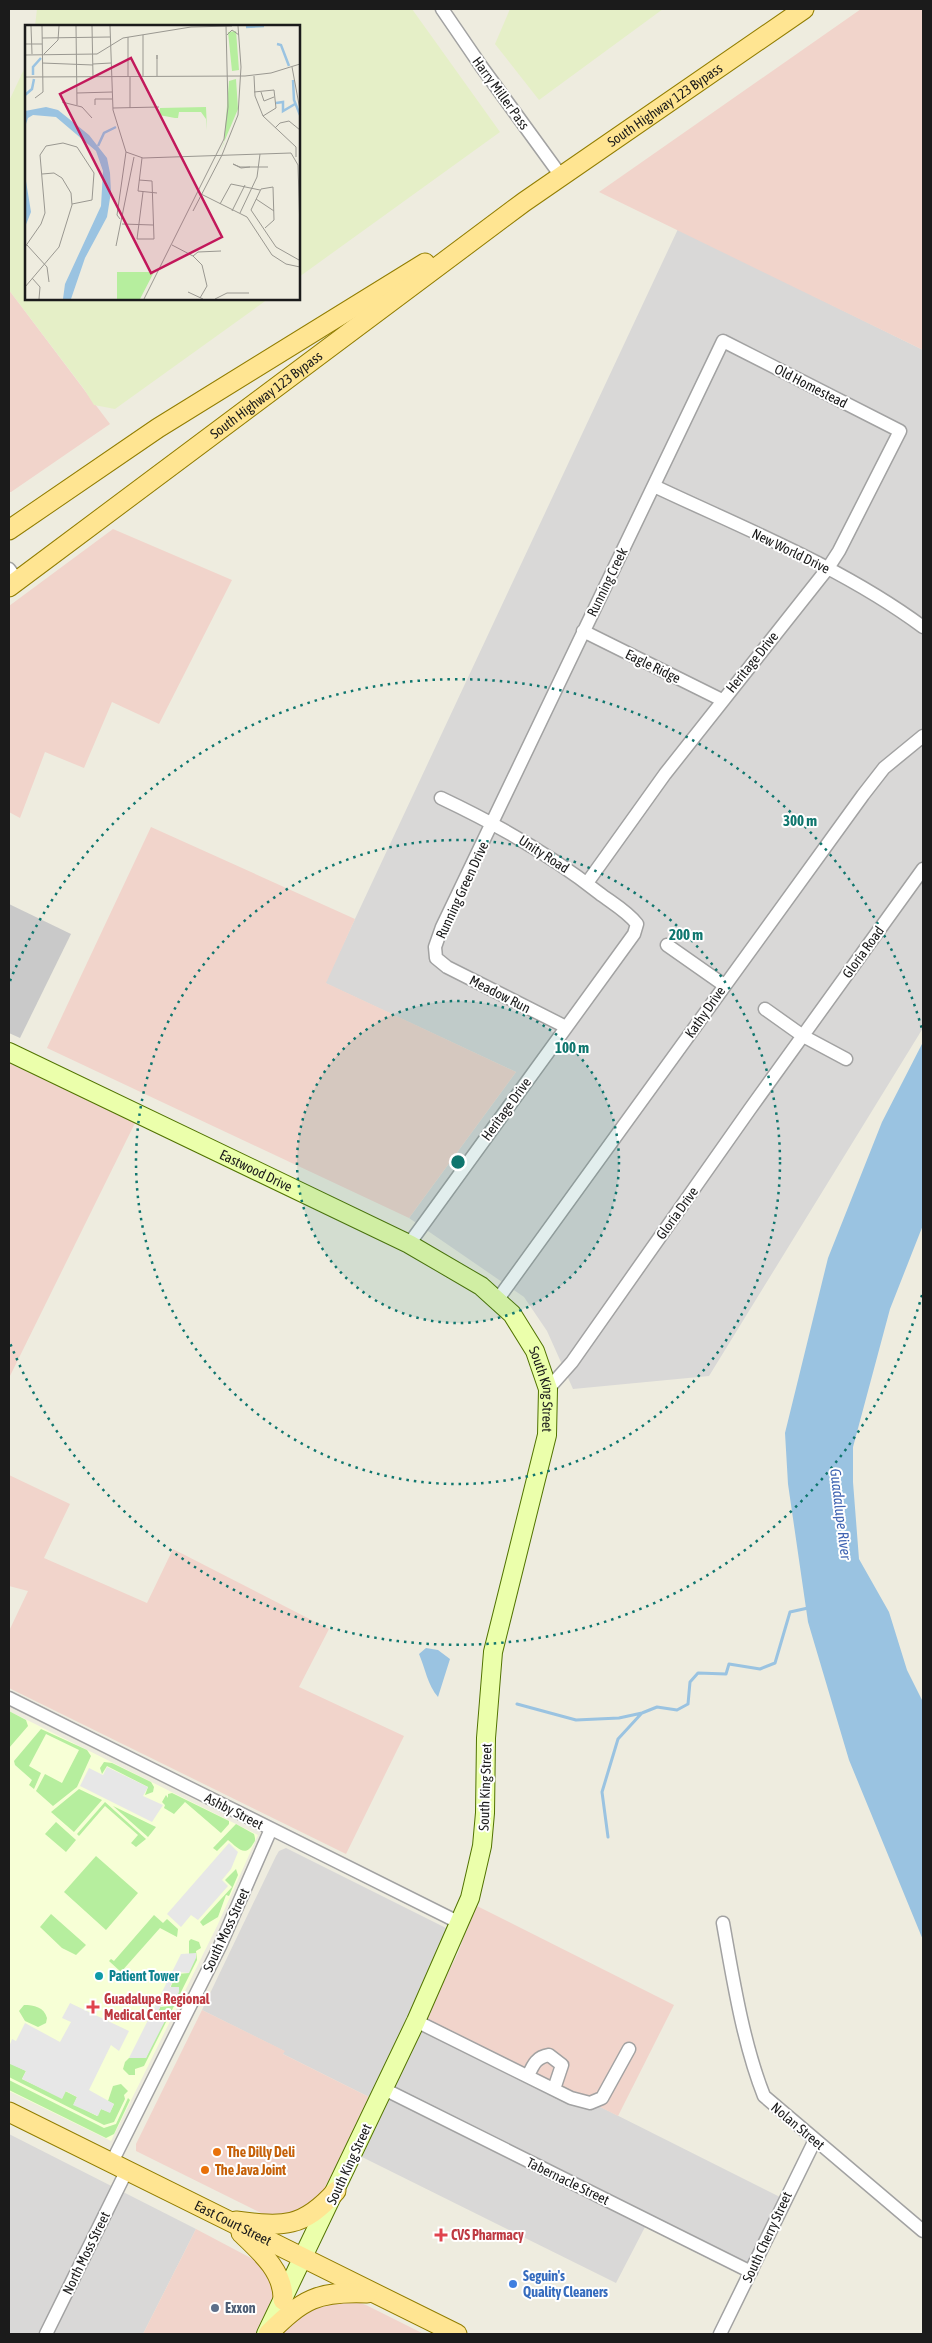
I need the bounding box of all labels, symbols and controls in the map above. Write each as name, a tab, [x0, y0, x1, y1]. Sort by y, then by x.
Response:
inset map	[25, 25, 300, 300]
street label: Harry Miller Pass	[469, 54, 533, 132]
street label: South Highway 123 Bypass	[604, 60, 725, 150]
street label: South Highway 123 Bypass	[207, 348, 325, 442]
street label: Old Homestead	[772, 361, 850, 411]
street label: New World Drive	[750, 525, 832, 577]
street label: Running Creek	[583, 545, 631, 619]
street label: Heritage Drive	[723, 628, 781, 696]
street label: Eagle Ridge	[623, 646, 683, 686]
text: 300 m	[783, 812, 817, 829]
street label: Unity Road	[516, 832, 572, 876]
street label: Running Green Drive	[432, 839, 492, 941]
street label: Gloria Road	[839, 923, 887, 981]
text: 200 m	[669, 926, 703, 943]
street label: Meadow Run	[467, 972, 533, 1016]
street label: Kathy Drive	[682, 983, 728, 1041]
text: 100 m	[555, 1039, 589, 1056]
street label: Heritage Drive	[478, 1075, 534, 1143]
street label: Eastwood Drive	[217, 1146, 295, 1195]
centre of rings	[449, 1153, 467, 1171]
street label: Gloria Drive	[653, 1184, 701, 1242]
street label: South King Street	[526, 1343, 556, 1432]
water label: Guadalupe River	[827, 1467, 855, 1561]
street label: South King Street	[475, 1743, 495, 1831]
street label: Ashby Street	[202, 1789, 266, 1833]
street label: South Moss Street	[200, 1886, 252, 1974]
place label: Patient Tower	[109, 1968, 180, 1984]
marker: Patient Tower	[93, 1970, 105, 1982]
place label: Guadalupe Regional Medical Center	[104, 1991, 210, 2023]
marker: Guadalupe Regional Medical Center	[86, 2000, 100, 2014]
street label: Nolan Street	[768, 2099, 828, 2153]
street label: South King Street	[323, 2121, 375, 2207]
place label: The Dilly Deli	[227, 2144, 295, 2160]
marker: The Dilly Deli	[211, 2146, 223, 2158]
street label: Tabernacle Street	[524, 2154, 612, 2208]
place label: The Java Joint	[215, 2162, 286, 2178]
marker: The Java Joint	[199, 2164, 211, 2176]
street label: South Cherry Street	[739, 2189, 795, 2285]
street label: East Court Street	[192, 2197, 274, 2249]
street label: North Moss Street	[59, 2209, 113, 2297]
place label: CVS Pharmacy	[451, 2227, 524, 2243]
marker: CVS Pharmacy	[435, 2229, 447, 2241]
place label: Seguin's Quality Cleaners	[523, 2268, 608, 2300]
marker: Seguin's Quality Cleaners	[507, 2278, 519, 2290]
place label: Exxon	[225, 2300, 256, 2316]
marker: Exxon	[209, 2302, 221, 2314]

